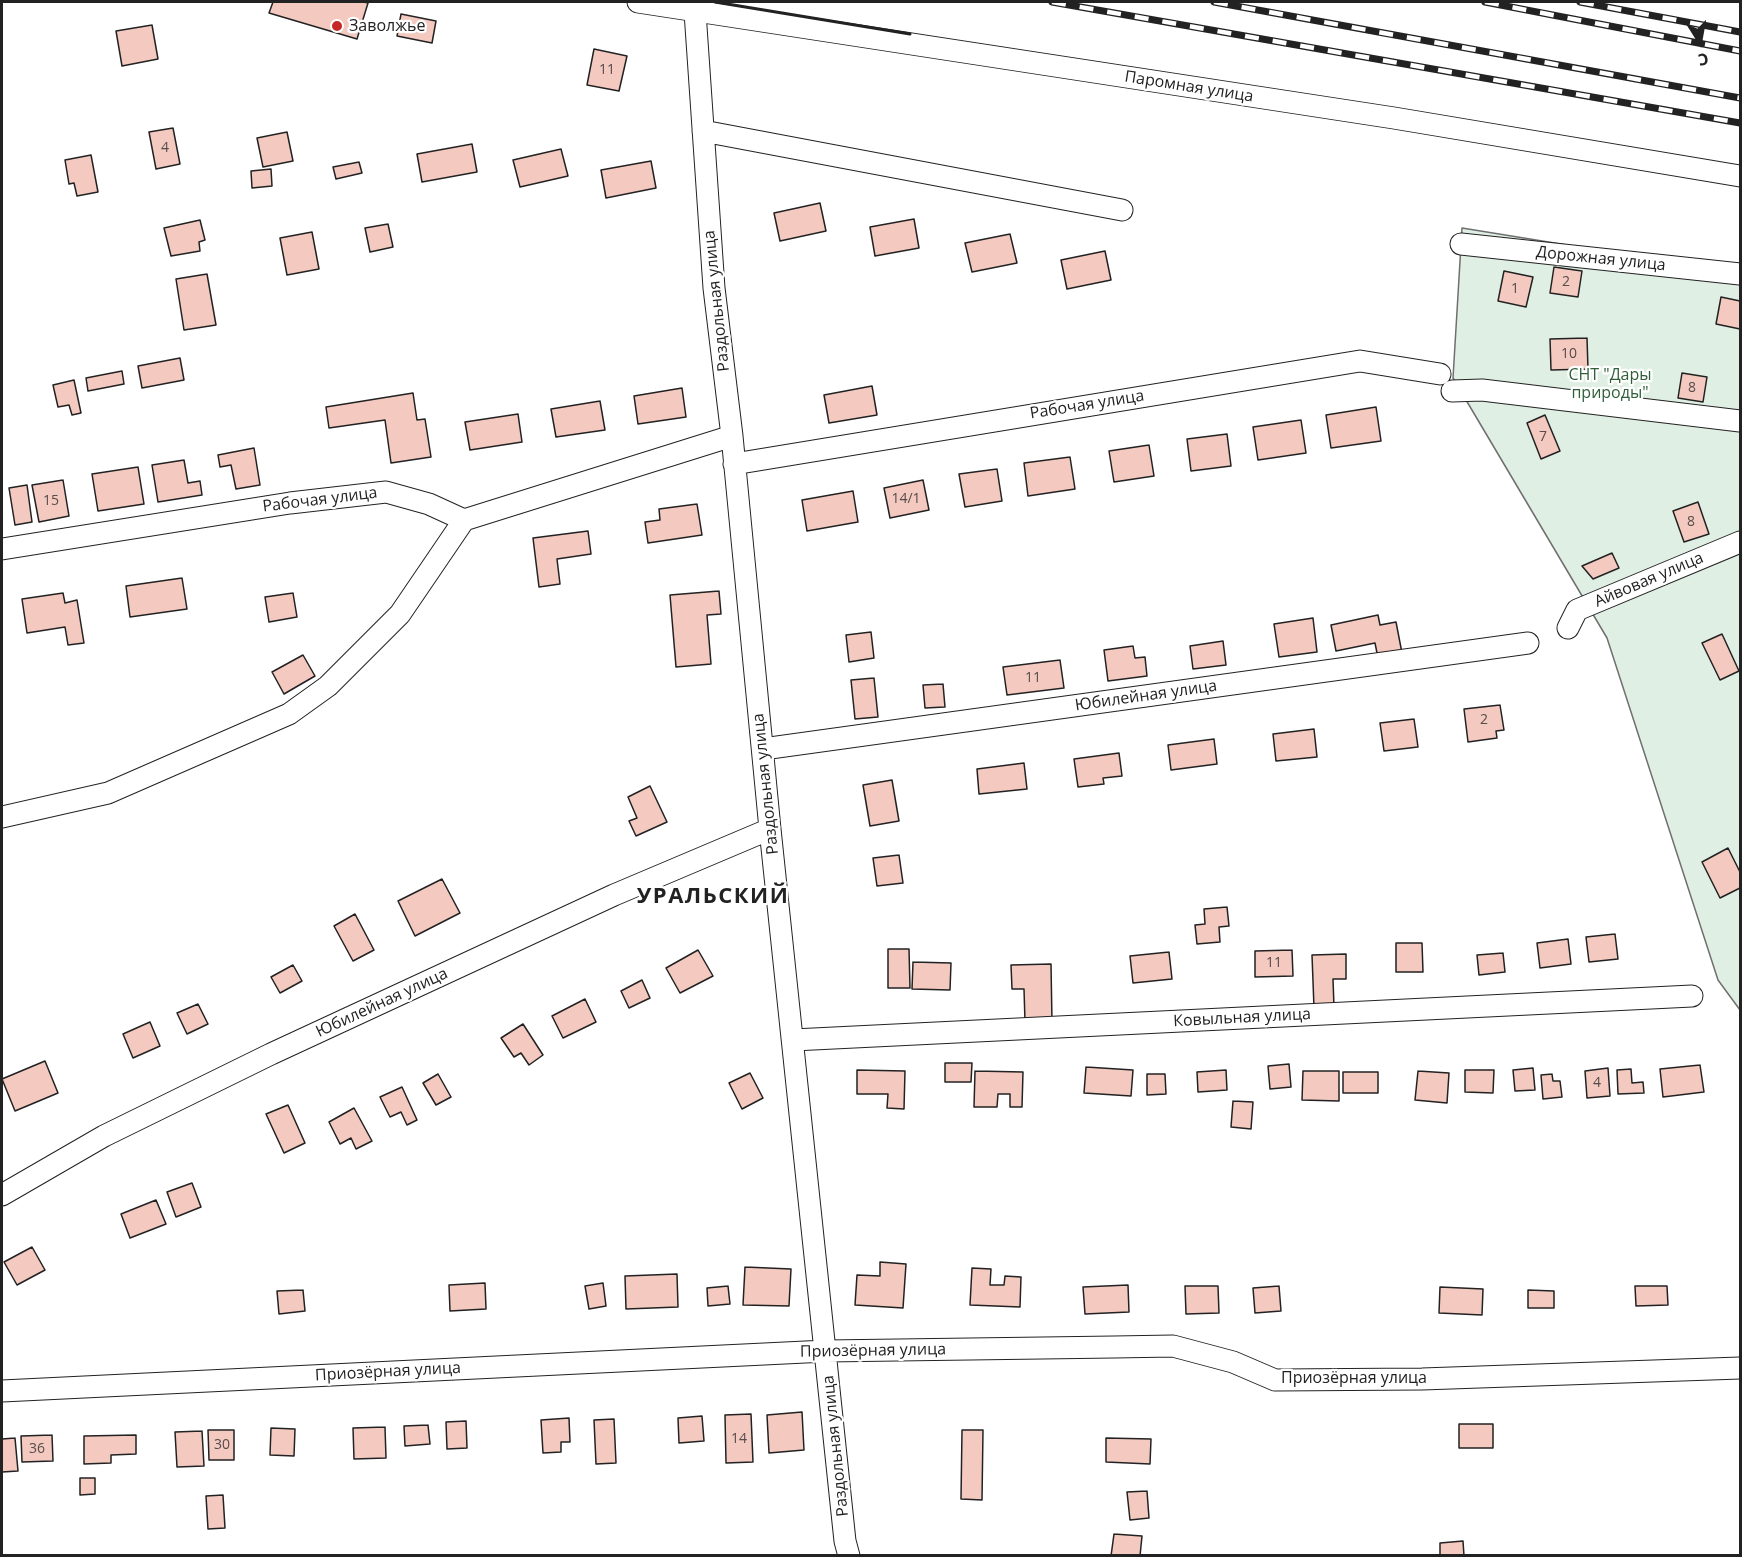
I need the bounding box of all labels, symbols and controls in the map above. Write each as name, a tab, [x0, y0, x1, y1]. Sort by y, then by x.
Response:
north arrow	[1670, 12, 1730, 72]
place label: Заволжье	[349, 16, 425, 36]
marker: Заволжье	[330, 19, 344, 33]
text: С	[1696, 48, 1711, 71]
house number: 11	[599, 62, 615, 78]
street label: Паромная улица	[1123, 67, 1255, 107]
house number: 4	[161, 140, 169, 156]
street label: Раздольная улица	[700, 229, 734, 373]
street label: Дорожная улица	[1535, 243, 1667, 275]
house number: 2	[1562, 274, 1570, 290]
house number: 1	[1511, 281, 1519, 297]
house number: 10	[1561, 346, 1577, 362]
park label: СНТ "Дары природы"	[1568, 365, 1652, 403]
house number: 8	[1688, 380, 1696, 396]
street label: Рабочая улица	[1028, 386, 1146, 424]
house number: 7	[1539, 429, 1547, 445]
street label: Рабочая улица	[261, 483, 379, 517]
house number: 14/1	[891, 491, 921, 507]
house number: 15	[43, 493, 59, 509]
house number: 8	[1687, 514, 1695, 530]
street label: Айвовая улица	[1592, 548, 1706, 612]
house number: 11	[1025, 670, 1041, 686]
street label: Юбилейная улица	[1074, 677, 1218, 715]
street label: Раздольная улица	[749, 712, 783, 856]
house number: 2	[1480, 712, 1488, 728]
district label: УРАЛЬСКИЙ	[637, 884, 789, 910]
house number: 11	[1266, 955, 1282, 971]
street label: Юбилейная улица	[313, 964, 451, 1042]
street label: Ковыльная улица	[1173, 1005, 1311, 1031]
house number: 4	[1593, 1075, 1601, 1091]
street label: Приозёрная улица	[800, 1340, 946, 1362]
street label: Приозёрная улица	[315, 1359, 461, 1385]
street label: Приозёрная улица	[1281, 1368, 1427, 1388]
street label: Раздольная улица	[819, 1374, 853, 1518]
house number: 14	[731, 1431, 747, 1447]
house number: 30	[214, 1437, 230, 1453]
house number: 36	[29, 1441, 45, 1457]

